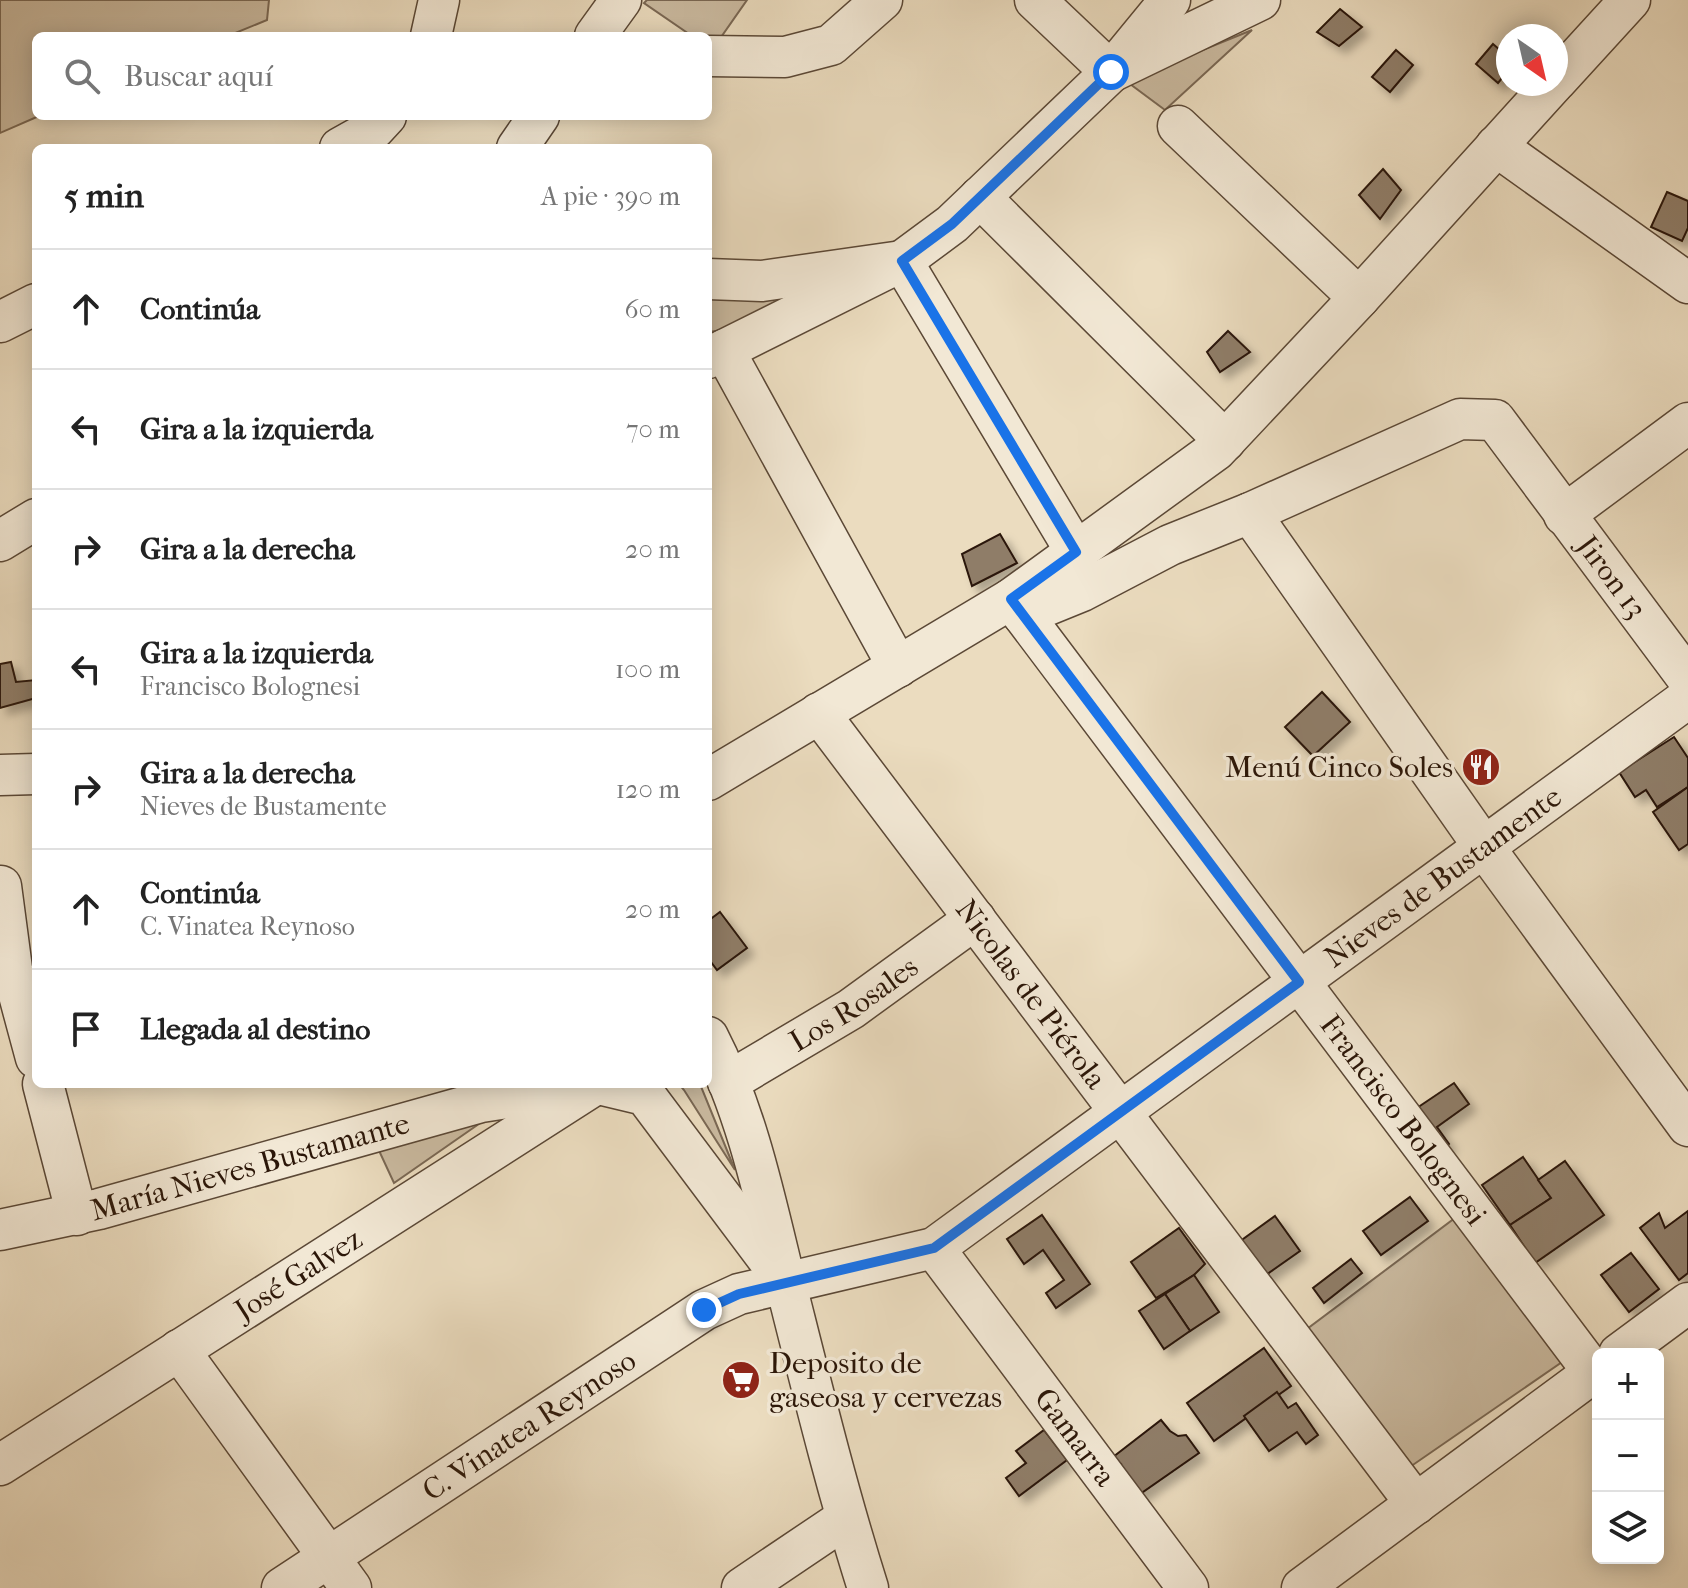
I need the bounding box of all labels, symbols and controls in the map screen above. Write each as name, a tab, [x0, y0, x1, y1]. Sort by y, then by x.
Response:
north arrow	[1496, 24, 1568, 96]
search box	[32, 32, 712, 120]
icon: search	[60, 54, 104, 98]
route start	[1093, 54, 1129, 90]
text: Buscar aquí	[124, 59, 273, 94]
text: 5 min	[64, 176, 144, 216]
text: A pie · 390 m	[541, 181, 680, 212]
icon: ahead	[64, 287, 108, 331]
text: Continúa	[140, 292, 260, 327]
text: 60 m	[624, 294, 680, 325]
icon: left	[64, 407, 108, 451]
text: Gira a la izquierda	[140, 412, 373, 447]
text: 70 m	[626, 414, 680, 445]
icon: right	[64, 527, 108, 571]
street label: Jiron 13	[1568, 527, 1654, 626]
text: Gira a la derecha	[140, 532, 355, 567]
text: 20 m	[625, 534, 680, 565]
text: Gira a la izquierda	[140, 636, 373, 671]
icon: left	[64, 647, 108, 691]
text: 100 m	[615, 654, 680, 685]
text: Francisco Bolognesi	[140, 671, 360, 702]
restaurant icon: Menú Cinco Soles	[1460, 746, 1502, 788]
place label: Menú Cinco Soles	[1225, 750, 1453, 785]
text: Gira a la derecha	[140, 756, 355, 791]
icon: right	[64, 767, 108, 811]
text: 120 m	[616, 774, 680, 805]
street label: Nieves de Bustamente	[1318, 779, 1569, 975]
text: Nieves de Bustamente	[140, 791, 387, 822]
text: Continúa	[140, 876, 260, 911]
icon: ahead	[64, 887, 108, 931]
street label: Nicolas de Piérola	[948, 893, 1114, 1097]
text: 20 m	[625, 894, 680, 925]
text: C. Vinatea Reynoso	[140, 911, 355, 942]
street label: Los Rosales	[784, 949, 925, 1059]
icon: arrive	[64, 1007, 108, 1051]
street label: Francisco Bolognesi	[1312, 1008, 1493, 1232]
text: Llegada al destino	[140, 1012, 370, 1047]
street label: María Nieves Bustamante	[87, 1106, 414, 1228]
street label: José Galvez	[227, 1221, 369, 1329]
route end	[686, 1292, 722, 1328]
street label: C. Vinatea Reynoso	[416, 1343, 643, 1508]
place label: Deposito de gaseosa y cervezas	[769, 1346, 1002, 1415]
map controls	[1592, 1348, 1664, 1564]
button: +	[1592, 1348, 1664, 1420]
supermarket icon: Deposito de gaseosa y cervezas	[720, 1359, 762, 1401]
street label: Gamarra	[1027, 1381, 1123, 1494]
button: −	[1592, 1420, 1664, 1492]
button: layers	[1592, 1492, 1664, 1564]

